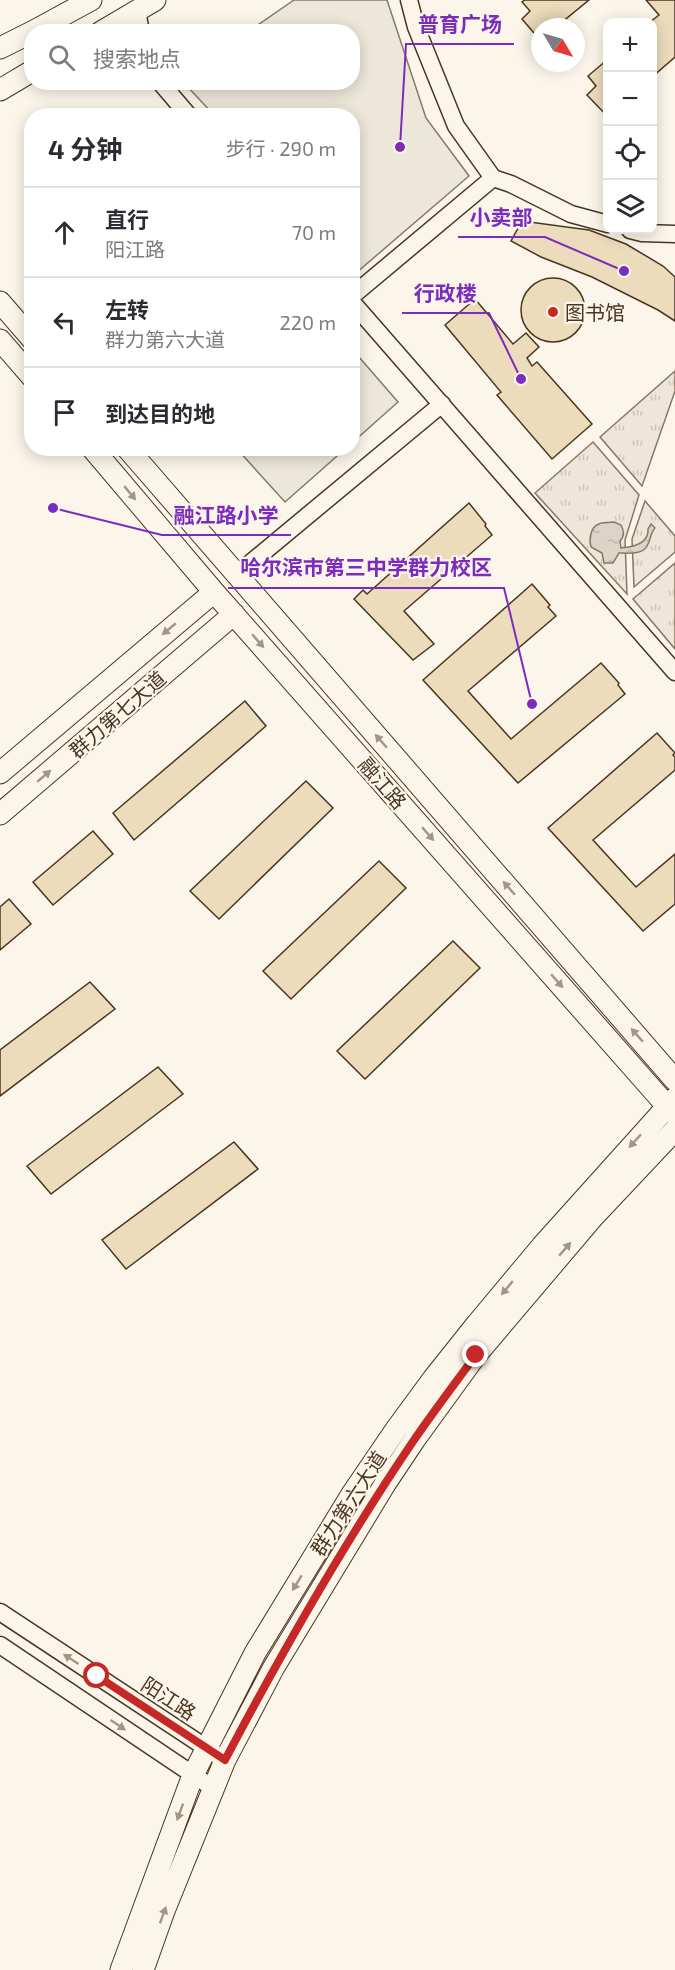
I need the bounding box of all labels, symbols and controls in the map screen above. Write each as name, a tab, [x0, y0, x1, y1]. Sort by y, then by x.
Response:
callout: 普育广场	[406, 5, 514, 44]
text: 普育广场	[418, 11, 502, 36]
north arrow	[531, 18, 585, 72]
map controls	[603, 18, 657, 234]
button: +	[603, 18, 657, 72]
search box	[24, 24, 360, 90]
icon: search	[45, 41, 78, 74]
text: 搜索地点	[93, 45, 181, 71]
button: −	[603, 72, 657, 126]
button: locate	[603, 126, 657, 180]
text: 4 分钟	[48, 133, 122, 164]
text: 步行 · 290 m	[226, 136, 336, 160]
button: layers	[603, 180, 657, 234]
callout: 小卖部	[458, 198, 545, 237]
text: 小卖部	[470, 204, 533, 229]
text: 直行	[105, 206, 149, 232]
icon: ahead	[48, 216, 81, 249]
text: 70 m	[292, 220, 336, 244]
text: 阳江路	[105, 237, 165, 261]
callout: 行政楼	[402, 274, 489, 313]
text: 行政楼	[414, 280, 477, 305]
text: 左转	[105, 296, 149, 322]
place label: 图书馆	[565, 300, 625, 324]
marker: 图书馆	[546, 305, 560, 319]
icon: left	[48, 306, 81, 339]
text: 220 m	[279, 310, 336, 334]
text: 群力第六大道	[105, 327, 225, 351]
icon: arrive	[48, 396, 81, 429]
text: 到达目的地	[105, 400, 215, 426]
one-way arrow	[123, 485, 136, 500]
callout: 融江路小学	[162, 496, 291, 535]
text: 融江路小学	[174, 502, 279, 527]
callout: 哈尔滨市第三中学群力校区	[228, 549, 504, 588]
text: 哈尔滨市第三中学群力校区	[240, 554, 492, 579]
one-way arrow	[161, 623, 177, 636]
one-way arrow	[251, 633, 264, 649]
street label: 群力第七大道	[64, 666, 170, 762]
one-way arrow	[375, 734, 388, 749]
street label: 融江路	[354, 752, 412, 814]
one-way arrow	[36, 770, 51, 783]
one-way arrow	[421, 826, 434, 841]
one-way arrow	[503, 881, 516, 896]
one-way arrow	[550, 973, 563, 988]
one-way arrow	[630, 1028, 644, 1043]
one-way arrow	[629, 1133, 642, 1148]
one-way arrow	[559, 1241, 572, 1256]
one-way arrow	[501, 1280, 514, 1295]
route end	[462, 1341, 488, 1367]
street label: 群力第六大道	[305, 1446, 391, 1560]
one-way arrow	[292, 1575, 303, 1591]
one-way arrow	[63, 1653, 79, 1664]
route start	[83, 1662, 109, 1688]
street label: 阳江路	[137, 1672, 201, 1724]
one-way arrow	[110, 1719, 126, 1730]
one-way arrow	[174, 1803, 184, 1821]
one-way arrow	[159, 1906, 168, 1924]

